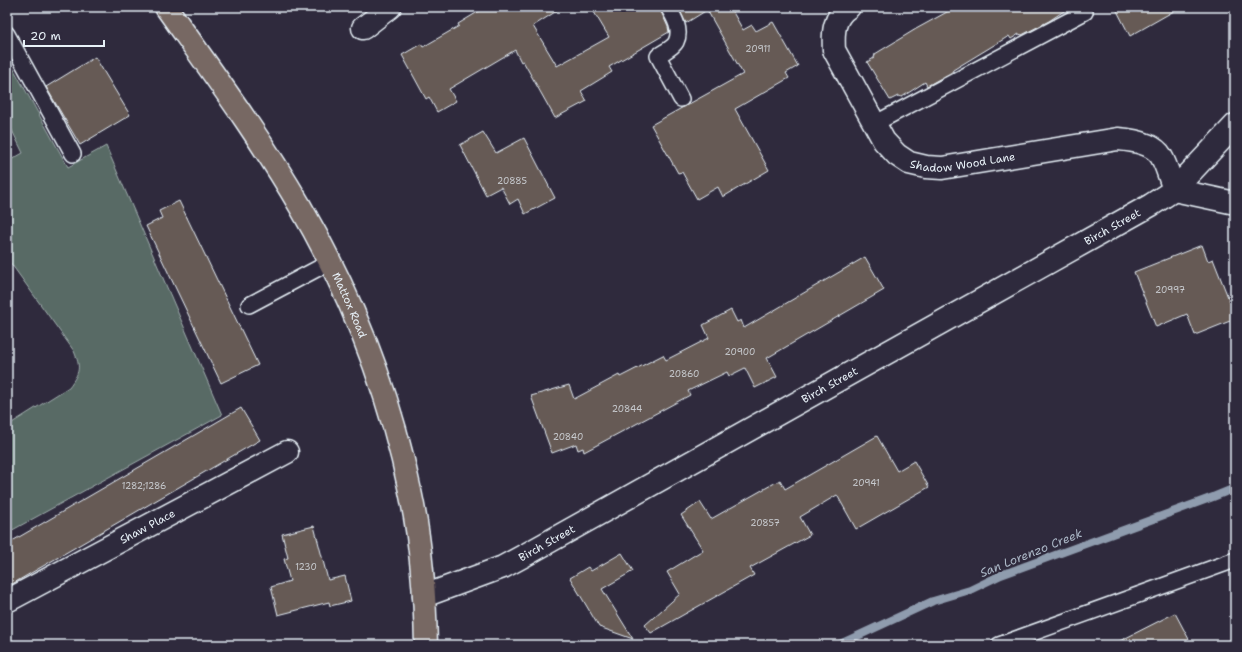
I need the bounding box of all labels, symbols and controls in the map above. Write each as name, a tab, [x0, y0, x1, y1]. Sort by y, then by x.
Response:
scale bar	[24, 22, 104, 48]
text: 20 m	[30, 28, 61, 44]
house number: 20911	[745, 43, 771, 55]
street label: Shadow Wood Lane	[909, 149, 1016, 176]
house number: 20885	[497, 175, 527, 187]
street label: Birch Street	[1081, 205, 1143, 248]
street label: Mattox Road	[329, 270, 371, 340]
house number: 20997	[1155, 284, 1185, 296]
house number: 20900	[725, 346, 755, 358]
street label: Birch Street	[799, 363, 861, 407]
house number: 20860	[669, 368, 699, 380]
house number: 20844	[612, 403, 642, 415]
house number: 20840	[553, 431, 583, 443]
house number: 20941	[852, 477, 880, 489]
house number: 1282;1286	[122, 480, 166, 492]
street label: Shaw Place	[117, 505, 178, 547]
house number: 20857	[750, 517, 780, 529]
street label: Birch Street	[516, 521, 578, 565]
water label: San Lorenzo Creek	[977, 525, 1085, 581]
house number: 1230	[295, 561, 317, 573]

